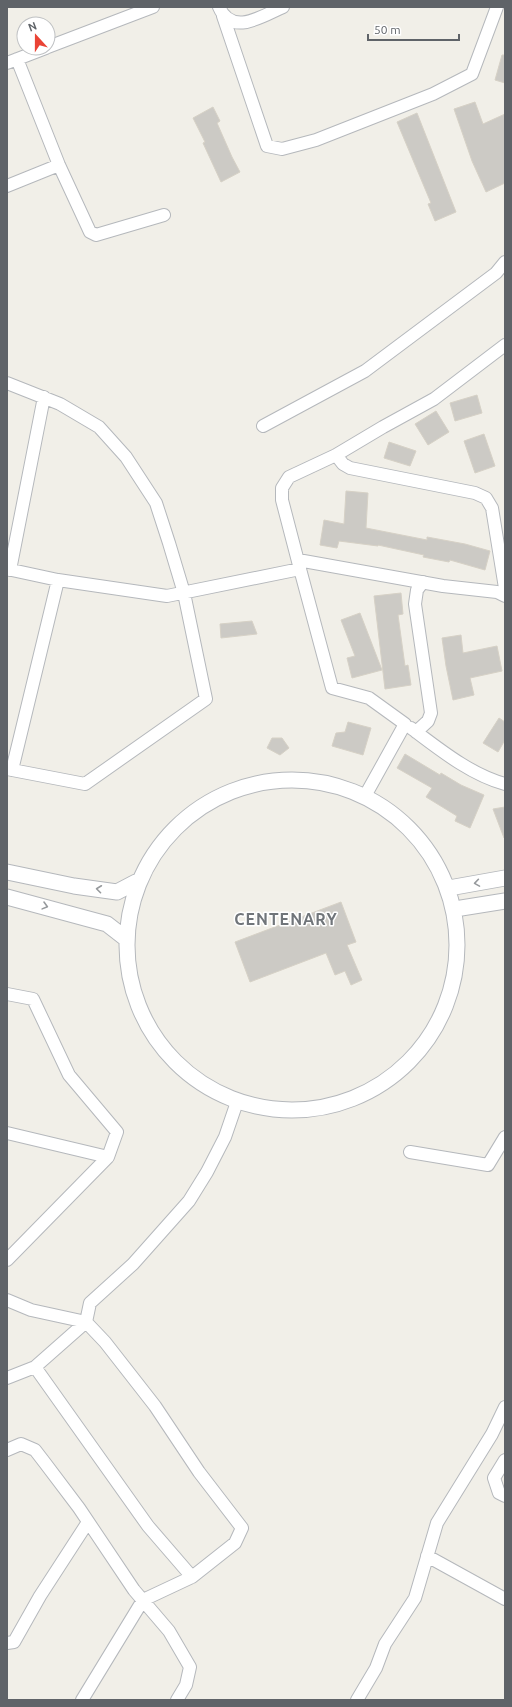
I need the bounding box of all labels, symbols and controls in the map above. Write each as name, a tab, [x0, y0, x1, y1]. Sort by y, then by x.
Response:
north arrow	[16, 16, 56, 56]
scale bar	[368, 16, 459, 42]
text: N	[26, 20, 38, 34]
text: 50 m	[374, 23, 401, 36]
one-way arrow	[474, 878, 480, 887]
one-way arrow	[96, 885, 102, 894]
one-way arrow	[42, 902, 48, 910]
district label: CENTENARY	[234, 910, 338, 928]

